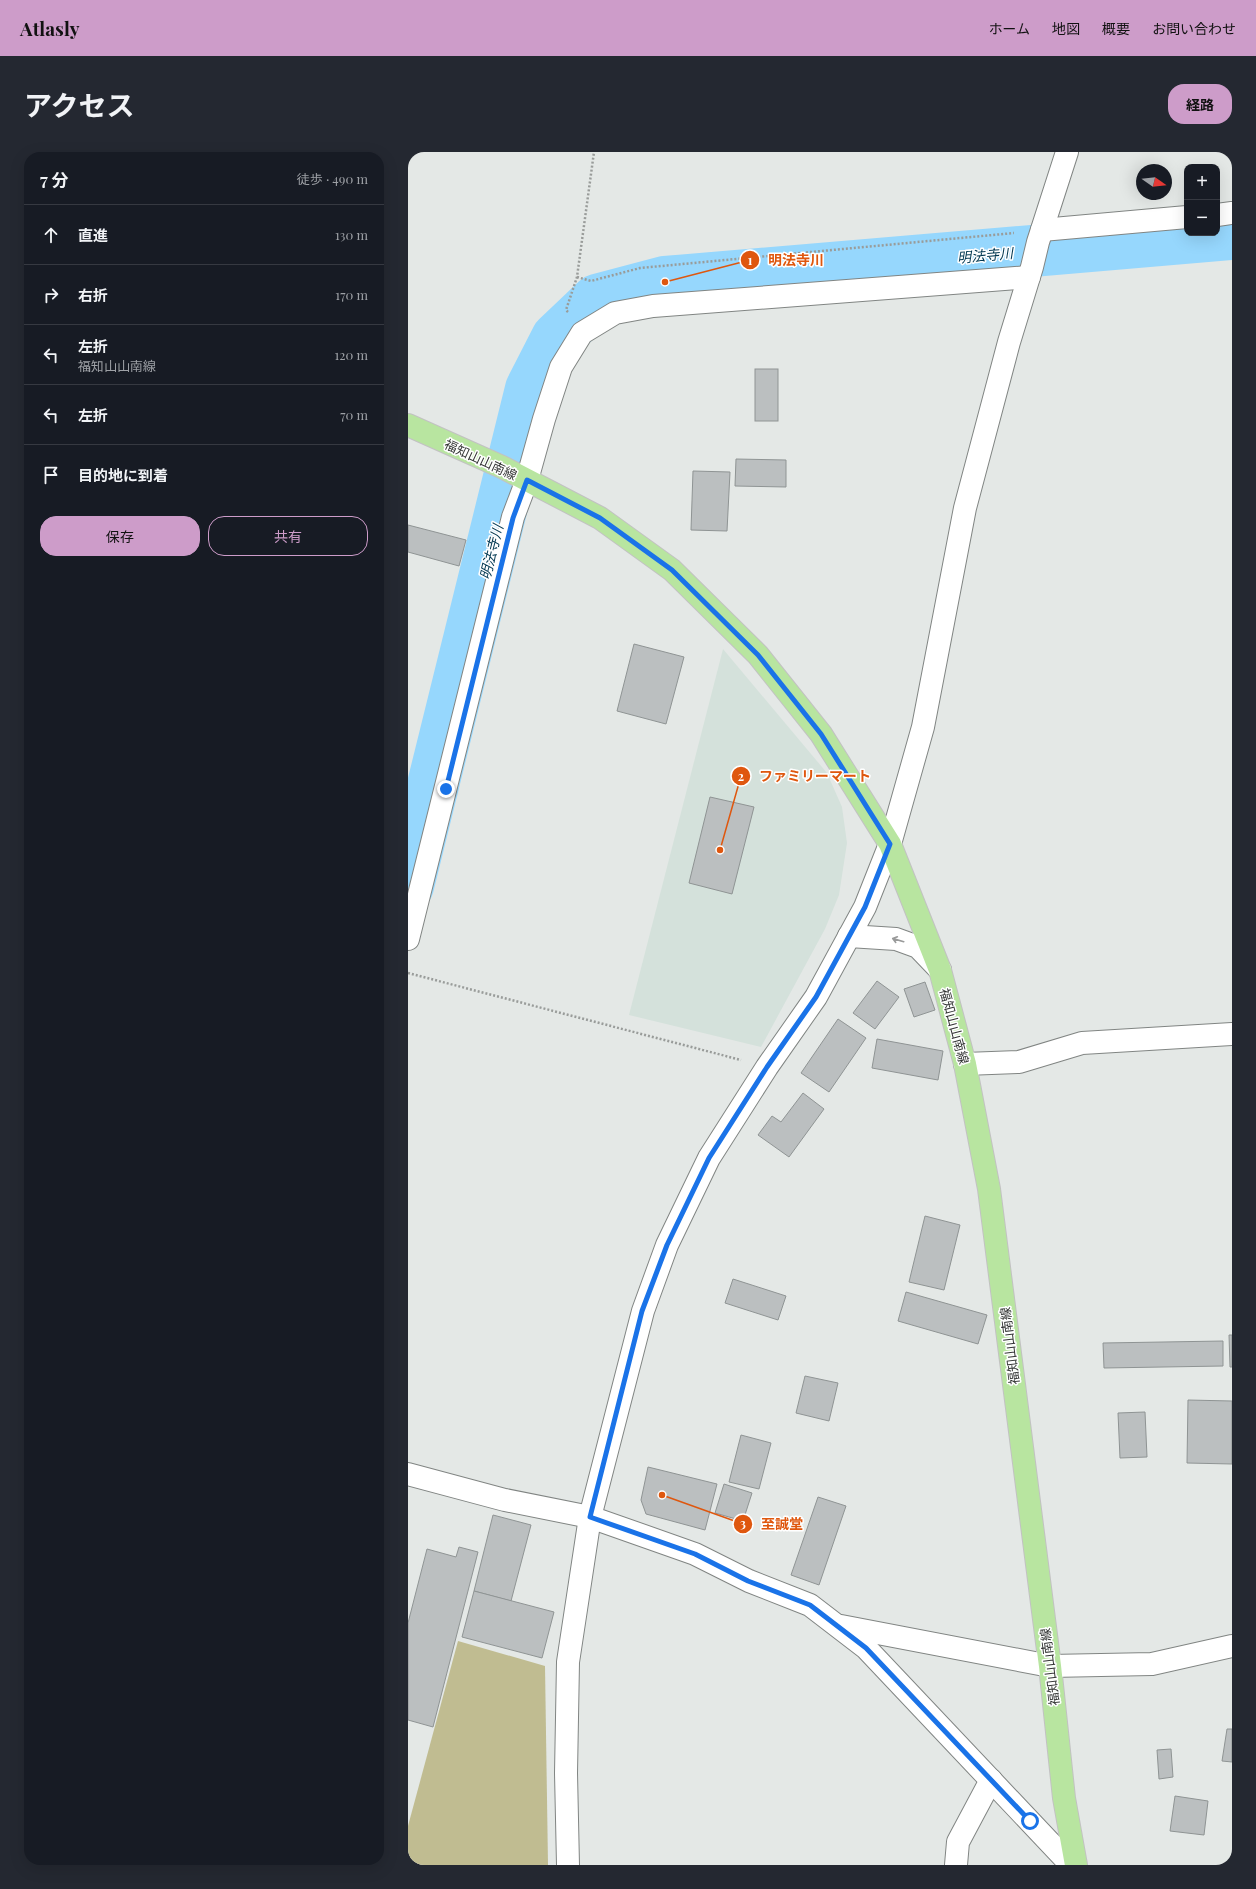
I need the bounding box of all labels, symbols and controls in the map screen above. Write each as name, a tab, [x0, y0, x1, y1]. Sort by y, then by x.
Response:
text: Atlasly	[20, 15, 80, 41]
text: ホーム	[988, 19, 1030, 38]
text: 地図	[1052, 19, 1080, 38]
text: 概要	[1102, 19, 1130, 38]
text: お問い合わせ	[1152, 19, 1236, 38]
button: 経路	[1168, 84, 1232, 124]
text: アクセス	[24, 86, 135, 123]
north arrow	[1136, 164, 1172, 200]
map controls	[1184, 164, 1220, 236]
button: +	[1184, 164, 1220, 200]
text: 7 分	[40, 168, 68, 190]
text: 徒歩 · 490 m	[297, 170, 368, 187]
button: −	[1184, 200, 1220, 236]
icon: ahead	[40, 224, 62, 246]
text: 直進	[78, 225, 108, 245]
text: 130 m	[335, 226, 368, 243]
water label: 明法寺川	[956, 243, 1016, 267]
callout: 明法寺川	[740, 247, 832, 273]
text: 明法寺川	[768, 250, 824, 269]
text: 1	[748, 252, 753, 268]
icon: right	[40, 284, 62, 306]
text: 右折	[78, 285, 108, 305]
text: 170 m	[335, 286, 368, 303]
text: 左折	[78, 336, 108, 356]
icon: left	[40, 344, 62, 366]
text: 120 m	[334, 346, 368, 363]
text: 福知山山南線	[78, 357, 156, 374]
icon: left	[40, 404, 62, 426]
text: 左折	[78, 405, 108, 425]
text: 70 m	[340, 406, 368, 423]
street label: 福知山山南線	[442, 435, 520, 483]
icon: arrive	[40, 464, 62, 486]
text: 目的地に到着	[78, 465, 168, 485]
button: 保存	[40, 516, 200, 556]
button: 共有	[208, 516, 368, 556]
water label: 明法寺川	[475, 521, 507, 581]
callout: ファミリーマート	[731, 763, 879, 789]
text: ファミリーマート	[759, 766, 871, 785]
text: 2	[738, 768, 744, 784]
route end	[437, 780, 455, 798]
one-way arrow	[892, 936, 905, 943]
street label: 福知山山南線	[937, 986, 973, 1066]
street label: 福知山山南線	[996, 1306, 1022, 1386]
callout: 至誠堂	[733, 1511, 811, 1537]
text: 至誠堂	[761, 1514, 803, 1533]
text: 3	[740, 1515, 746, 1531]
street label: 福知山山南線	[1036, 1627, 1062, 1707]
route start	[1021, 1812, 1039, 1830]

